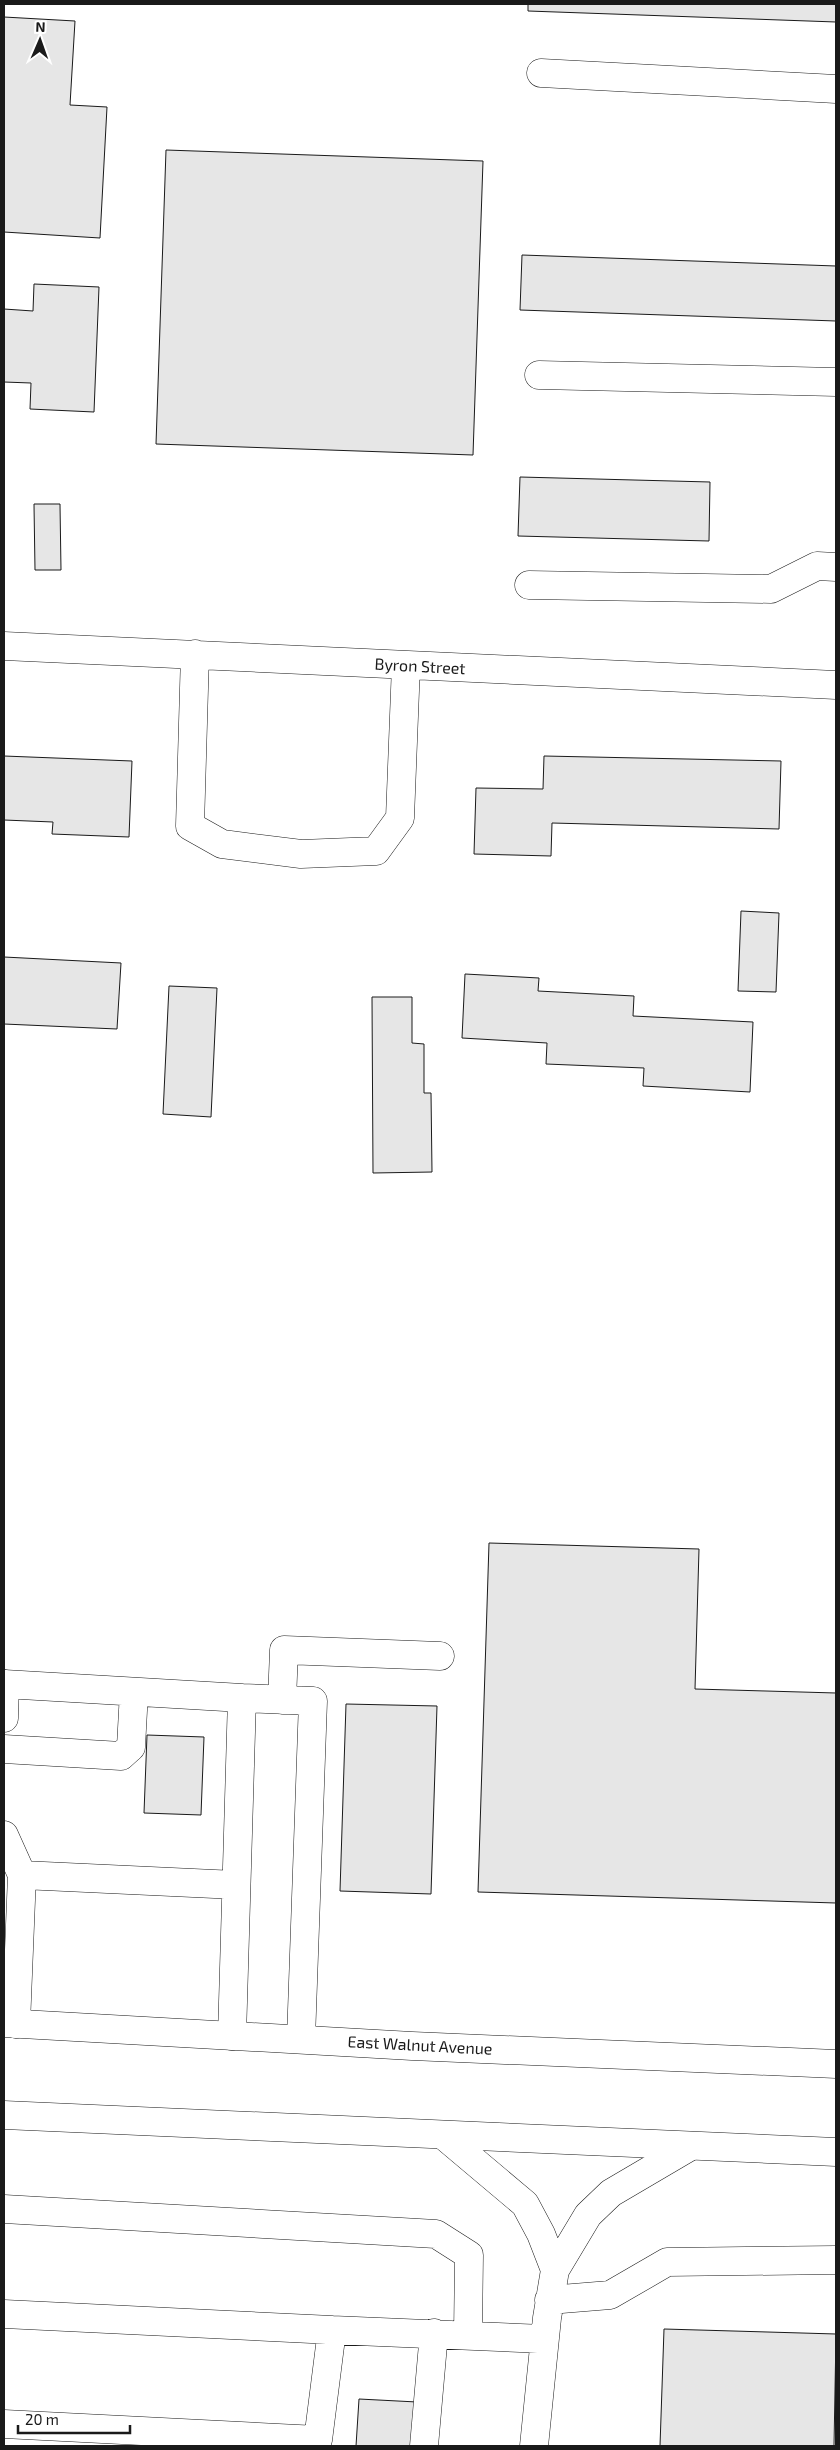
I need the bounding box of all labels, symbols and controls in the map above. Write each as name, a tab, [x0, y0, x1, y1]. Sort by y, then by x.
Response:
north arrow	[15, 15, 65, 65]
text: N	[35, 18, 46, 35]
street label: Byron Street	[374, 654, 466, 677]
street label: East Walnut Avenue	[347, 2031, 493, 2058]
scale bar	[18, 2402, 130, 2434]
text: 20 m	[25, 2410, 59, 2428]

